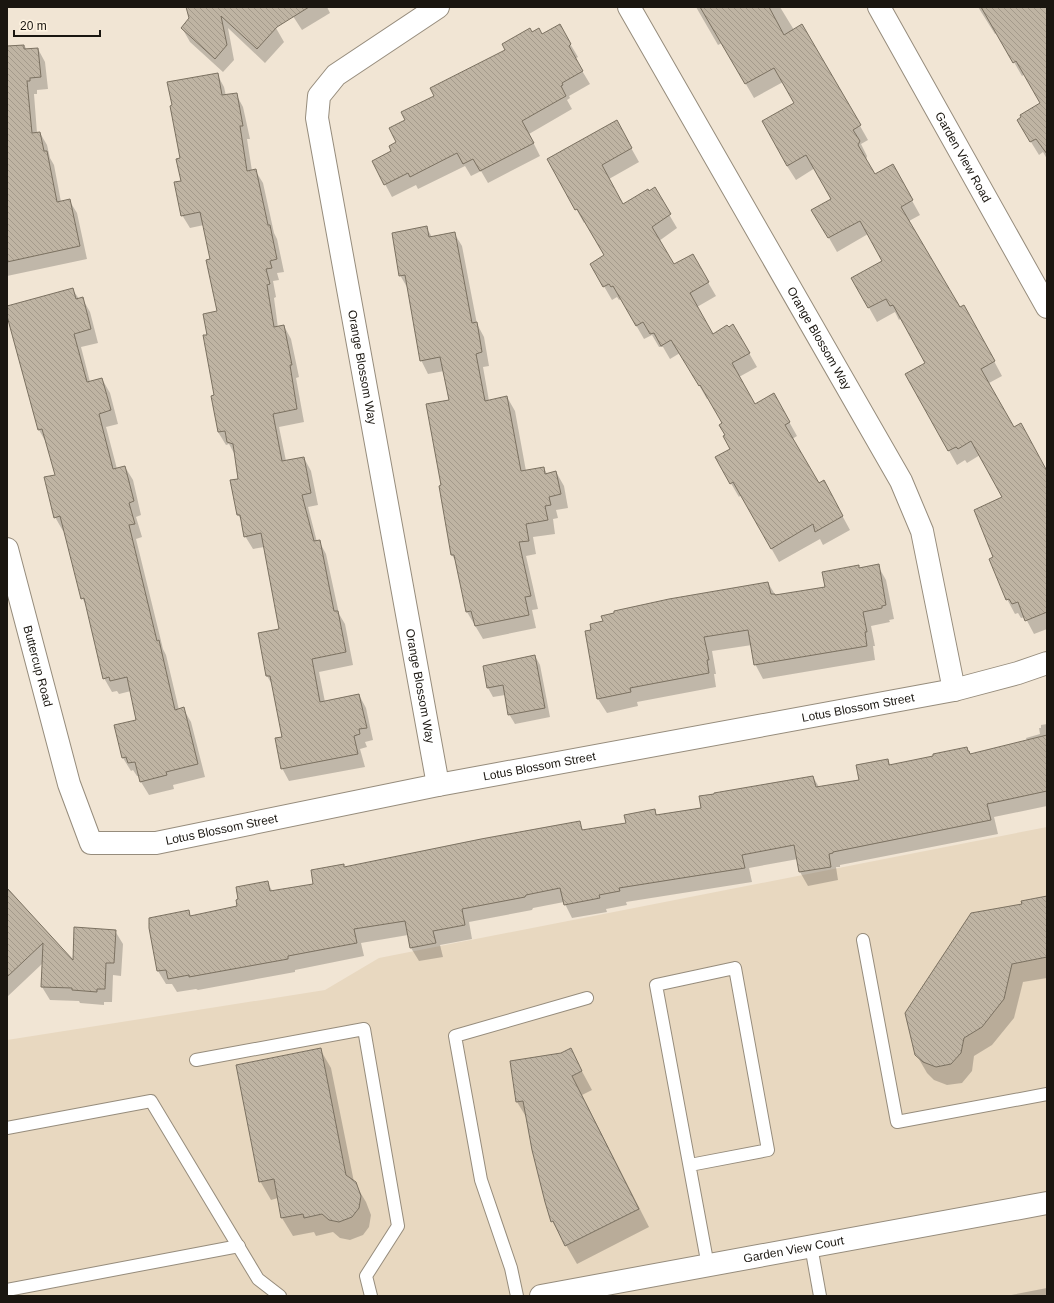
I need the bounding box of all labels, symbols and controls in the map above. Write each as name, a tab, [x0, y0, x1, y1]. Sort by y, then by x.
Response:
scale bar	[14, 12, 100, 38]
text: 20 m	[20, 19, 47, 33]
street label: Garden View Road	[932, 109, 994, 205]
street label: Orange Blossom Way	[784, 284, 854, 392]
street label: Orange Blossom Way	[345, 309, 379, 426]
street label: Buttercup Road	[20, 624, 55, 708]
street label: Orange Blossom Way	[403, 628, 437, 745]
street label: Lotus Blossom Street	[801, 690, 916, 725]
street label: Lotus Blossom Street	[482, 749, 597, 784]
street label: Lotus Blossom Street	[164, 811, 280, 848]
street label: Garden View Court	[742, 1233, 846, 1266]

